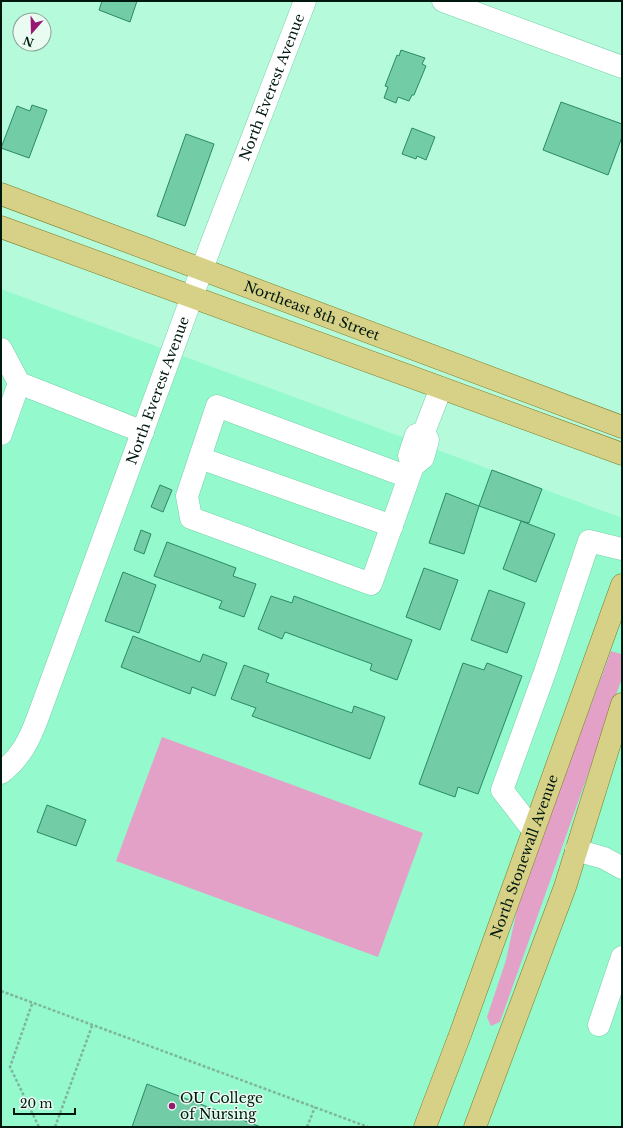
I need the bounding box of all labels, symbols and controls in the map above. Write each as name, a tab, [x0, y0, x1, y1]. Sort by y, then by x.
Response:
street label: North Everest Avenue	[235, 11, 308, 163]
north arrow	[12, 12, 52, 52]
text: N	[21, 33, 36, 50]
street label: Northeast 8th Street	[241, 277, 383, 345]
street label: North Everest Avenue	[122, 314, 193, 467]
street label: North Stonewall Avenue	[486, 772, 562, 941]
place label: OU College of Nursing	[180, 1089, 263, 1123]
scale bar	[14, 1090, 75, 1116]
text: 20 m	[20, 1096, 52, 1111]
marker: OU College of Nursing	[167, 1101, 177, 1111]

